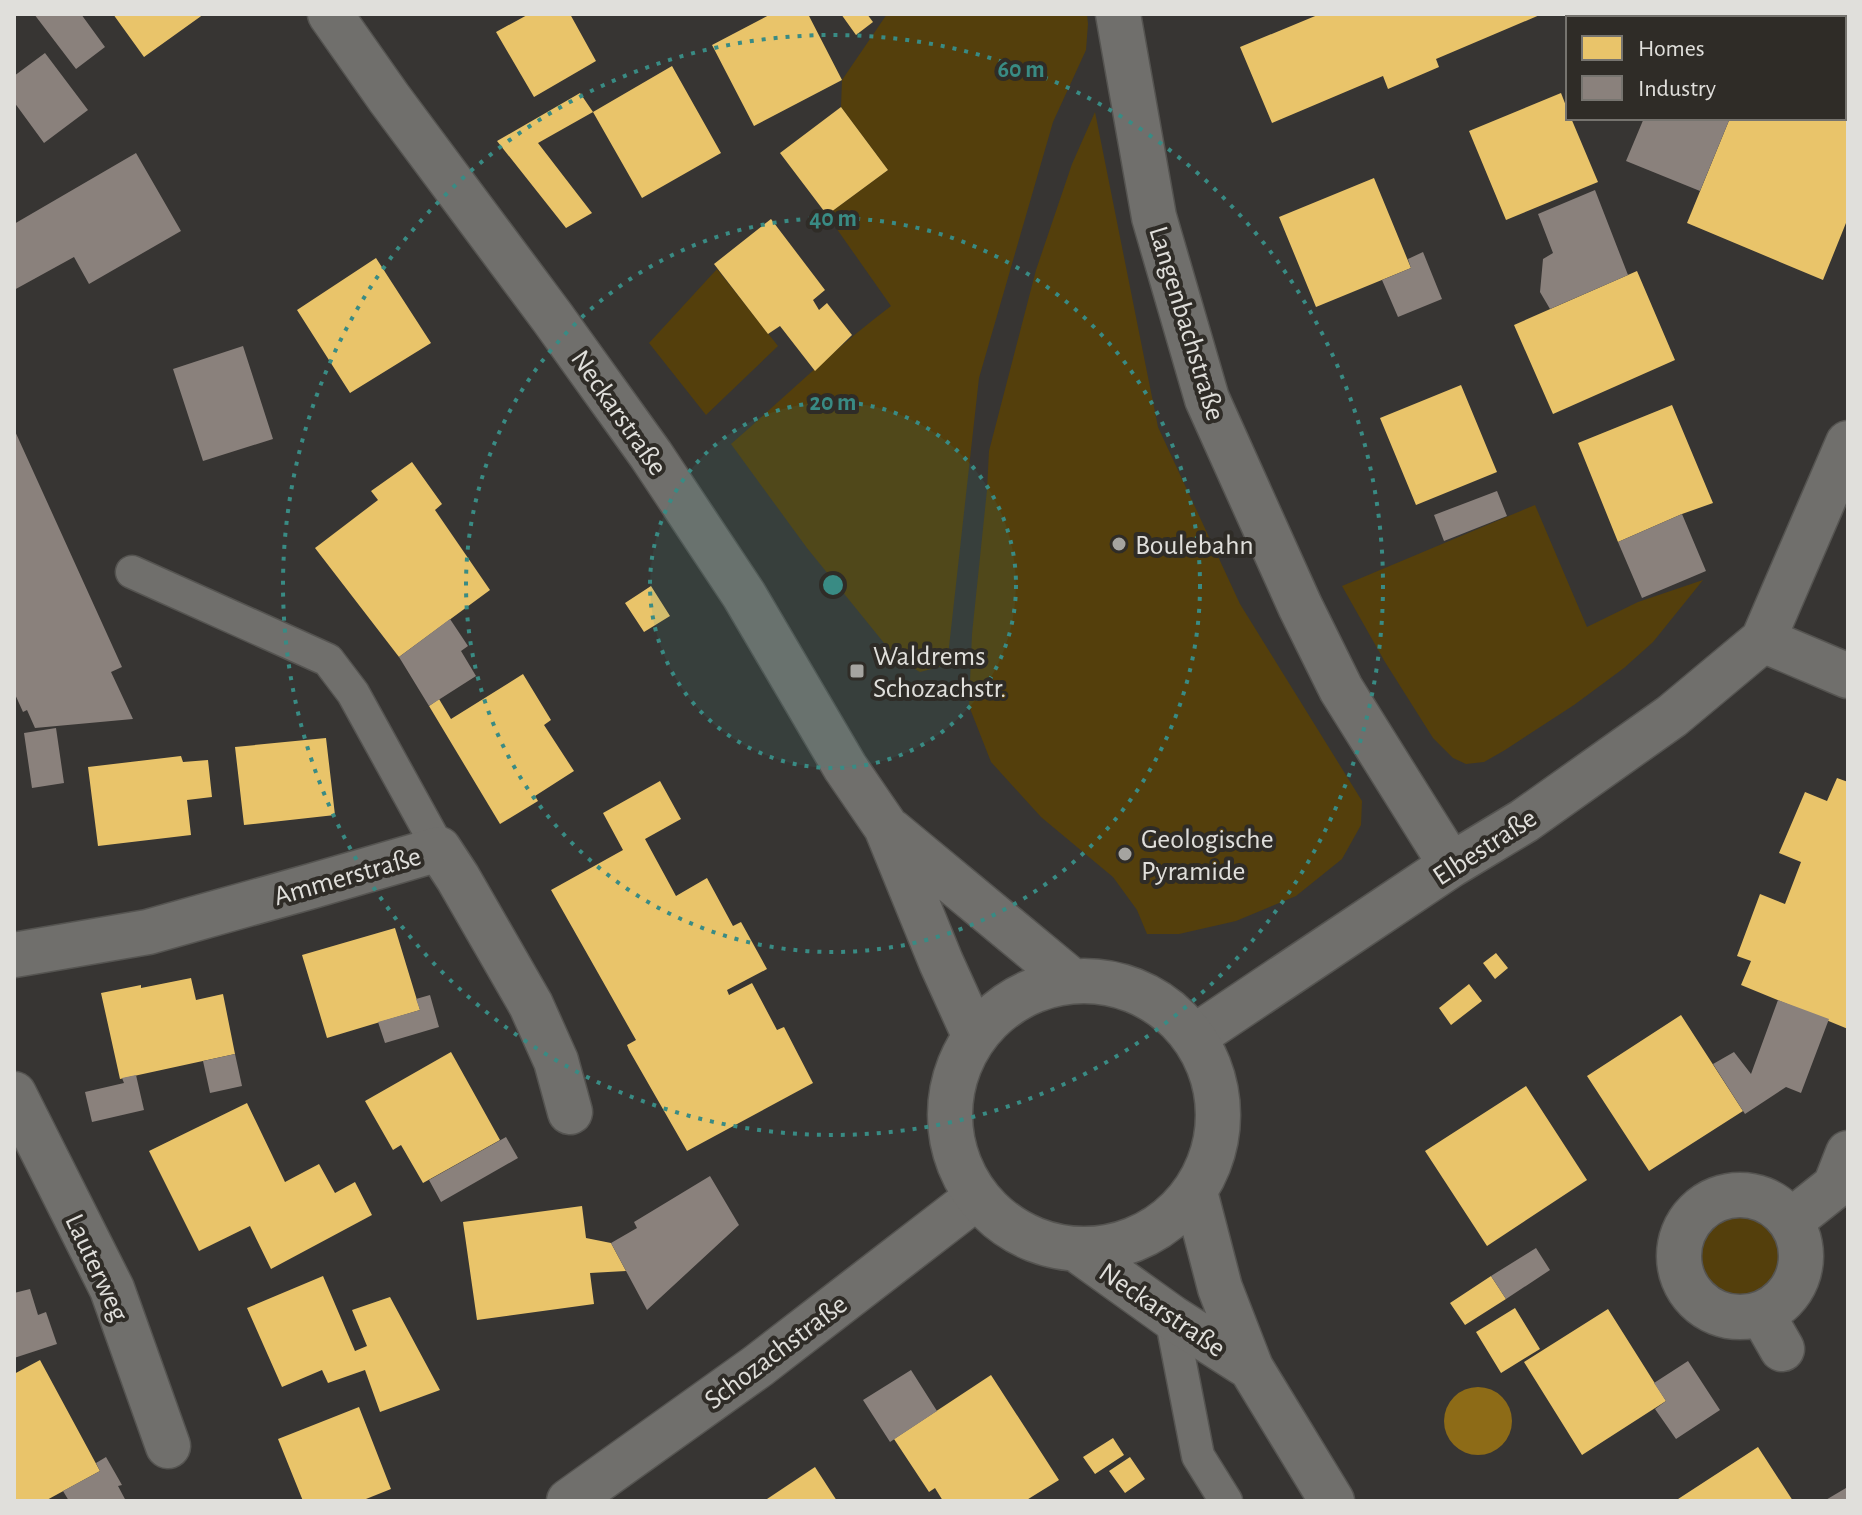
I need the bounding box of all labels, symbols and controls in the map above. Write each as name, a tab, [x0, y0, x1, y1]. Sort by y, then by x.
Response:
legend	[1566, 16, 1846, 120]
text: Homes	[1638, 37, 1705, 61]
text: 60 m	[997, 58, 1045, 82]
text: Industry	[1638, 77, 1716, 101]
text: 40 m	[809, 207, 857, 231]
street label: Langenbachstraße	[1143, 223, 1229, 424]
street label: Neckarstraße	[565, 345, 672, 481]
text: 20 m	[810, 391, 856, 415]
place label: Boulebahn	[1135, 532, 1254, 560]
marker: Boulebahn	[1110, 535, 1128, 553]
centre of rings	[819, 571, 847, 599]
place label: Waldrems Schozachstr.	[873, 643, 1007, 703]
marker: Waldrems Schozachstr.	[848, 662, 866, 680]
street label: Elbestraße	[1428, 804, 1542, 891]
place label: Geologische Pyramide	[1141, 826, 1274, 886]
street label: Ammerstraße	[271, 843, 424, 911]
marker: Geologische Pyramide	[1116, 845, 1134, 863]
street label: Lauterweg	[59, 1210, 133, 1326]
street label: Neckarstraße	[1094, 1258, 1230, 1363]
street label: Schozachstraße	[700, 1290, 853, 1415]

